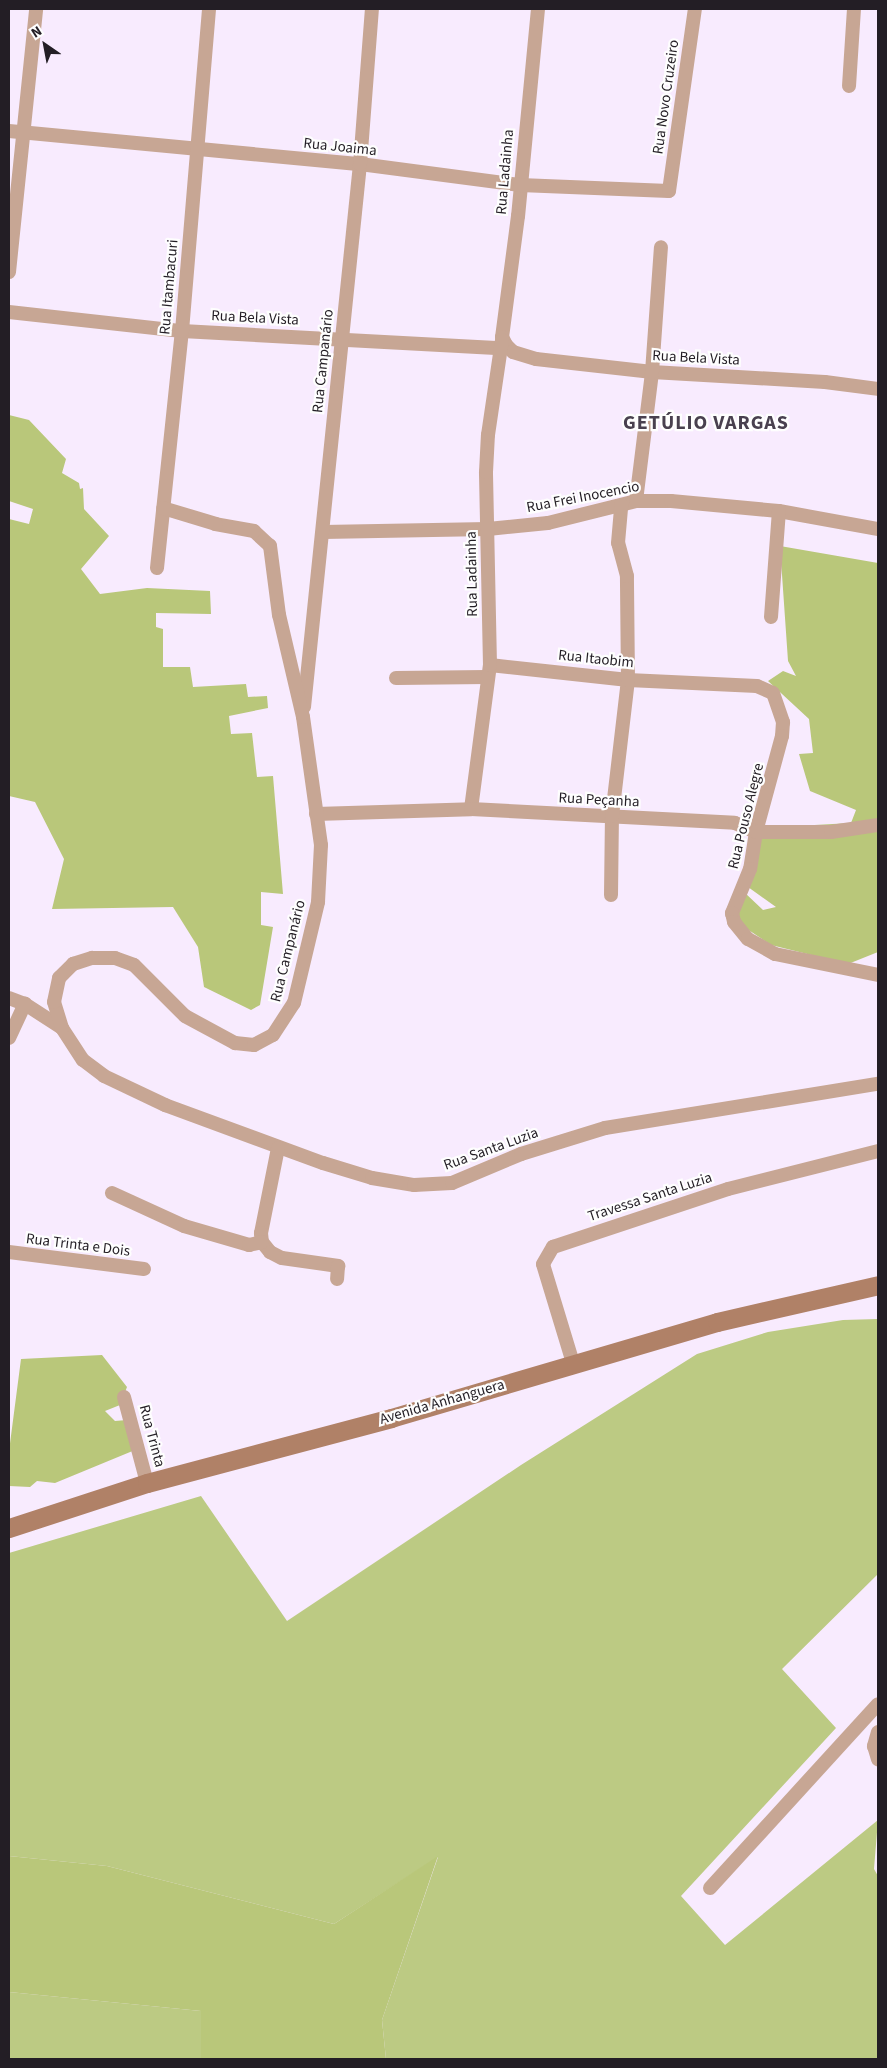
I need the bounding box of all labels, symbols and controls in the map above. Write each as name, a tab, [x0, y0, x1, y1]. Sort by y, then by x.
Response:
north arrow	[20, 20, 70, 70]
text: N	[27, 21, 46, 43]
street label: Rua Novo Cruzeiro	[649, 39, 683, 155]
street label: Rua Ladainha	[492, 129, 518, 215]
street label: Rua Joaima	[302, 134, 378, 160]
street label: Rua Itambacuri	[156, 239, 182, 335]
street label: Rua Bela Vista	[211, 307, 299, 329]
street label: Rua Campanário	[309, 308, 337, 414]
street label: Rua Bela Vista	[652, 347, 740, 369]
district label: GETÚLIO VARGAS	[621, 411, 791, 435]
street label: Rua Frei Inocencio	[525, 477, 641, 517]
street label: Rua Ladainha	[462, 531, 482, 617]
street label: Rua Itaobim	[557, 646, 635, 672]
street label: Rua Pouso Alegre	[724, 761, 768, 871]
street label: Rua Peçanha	[558, 789, 640, 811]
street label: Rua Campanário	[267, 898, 309, 1004]
street label: Rua Santa Luzia	[441, 1124, 541, 1174]
street label: Travessa Santa Luzia	[586, 1168, 714, 1226]
street label: Rua Trinta e Dois	[25, 1230, 131, 1260]
street label: Avenida Anhanguera	[377, 1376, 507, 1428]
street label: Rua Trinta	[135, 1403, 169, 1469]

